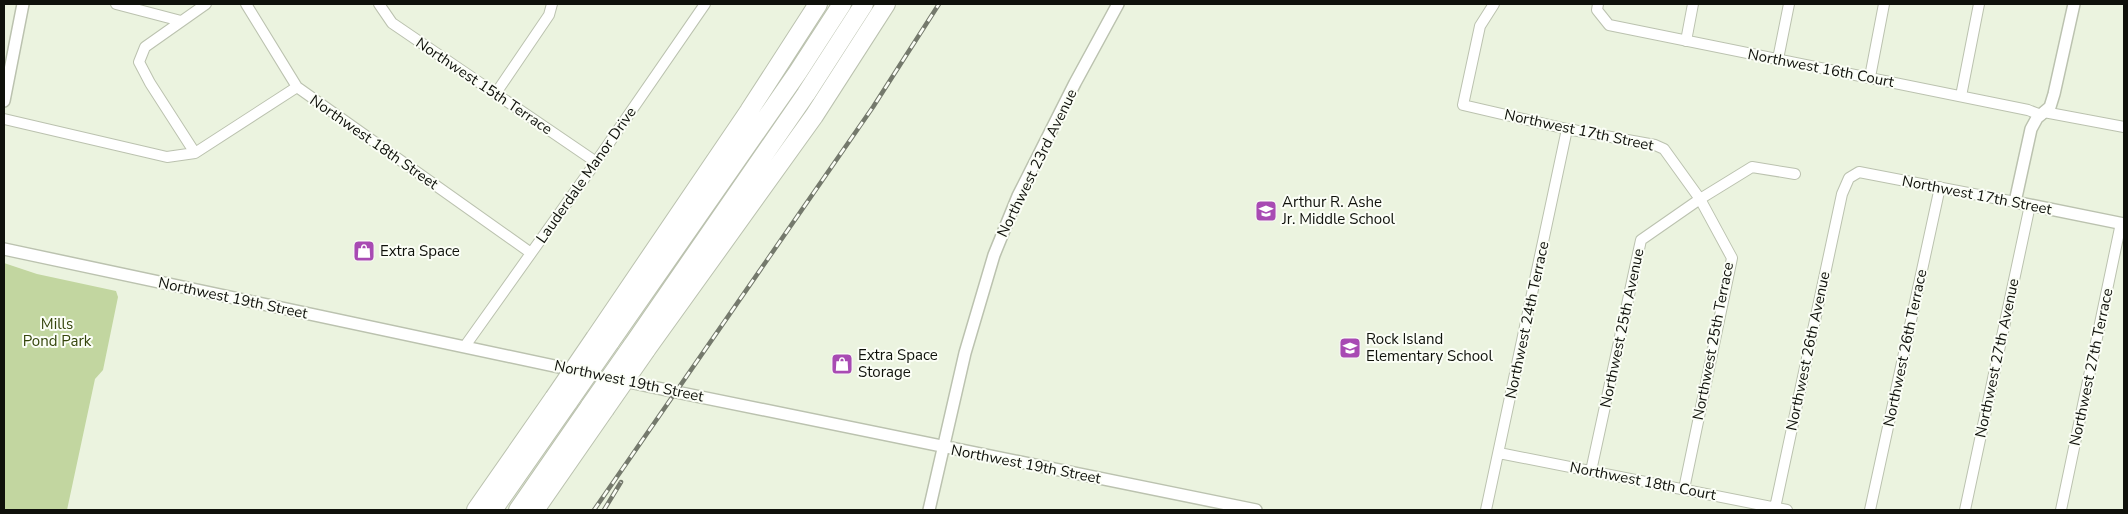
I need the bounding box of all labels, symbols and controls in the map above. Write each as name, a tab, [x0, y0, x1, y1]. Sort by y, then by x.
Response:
street label: Northwest 15th Terrace	[412, 33, 556, 139]
street label: Northwest 16th Court	[1746, 44, 1897, 92]
street label: Northwest 23rd Avenue	[992, 86, 1082, 240]
street label: Northwest 18th Street	[306, 90, 443, 194]
street label: Lauderdale Manor Drive	[531, 103, 641, 247]
street label: Northwest 17th Street	[1502, 104, 1656, 156]
street label: Northwest 17th Street	[1900, 171, 2054, 219]
place label: Arthur R. Ashe Jr. Middle School	[1281, 192, 1396, 229]
school or university icon: Arthur R. Ashe Jr. Middle School	[1254, 199, 1278, 223]
shop icon: Extra Space	[352, 239, 376, 263]
street label: Northwest 24th Terrace	[1501, 239, 1553, 401]
place label: Extra Space	[380, 241, 460, 261]
street label: Northwest 25th Avenue	[1595, 247, 1649, 409]
street label: Northwest 25th Terrace	[1688, 260, 1738, 422]
street label: Northwest 26th Terrace	[1879, 267, 1931, 429]
street label: Northwest 26th Avenue	[1781, 270, 1835, 432]
street label: Northwest 19th Street	[156, 272, 310, 324]
street label: Northwest 27th Avenue	[1970, 277, 2024, 439]
street label: Northwest 27th Terrace	[2065, 286, 2117, 448]
park label: Mills Pond Park	[23, 314, 92, 351]
place label: Rock Island Elementary School	[1366, 329, 1493, 366]
school or university icon: Rock Island Elementary School	[1338, 336, 1362, 360]
place label: Extra Space Storage	[858, 345, 938, 382]
shop icon: Extra Space Storage	[830, 352, 854, 376]
street label: Northwest 19th Street	[552, 355, 706, 407]
street label: Northwest 19th Street	[949, 440, 1103, 488]
street label: Northwest 18th Court	[1568, 457, 1719, 505]

